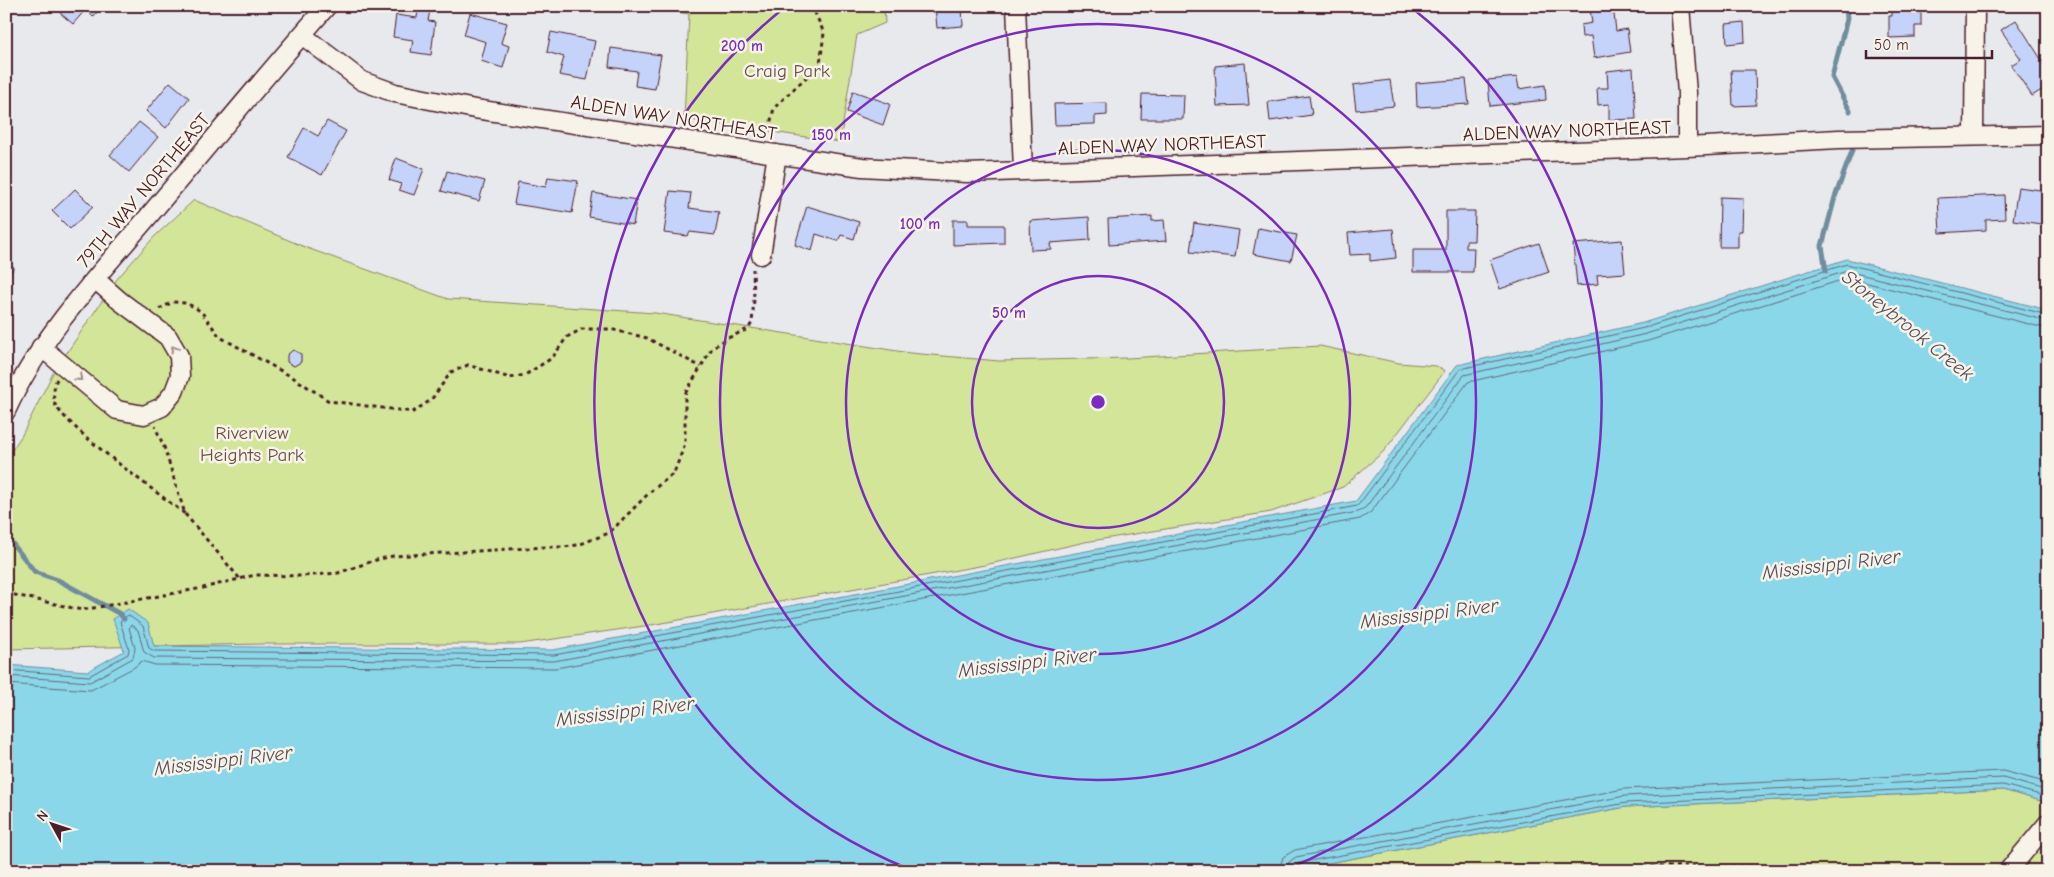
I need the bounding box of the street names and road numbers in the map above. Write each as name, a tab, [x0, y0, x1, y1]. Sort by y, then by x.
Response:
street label: ALDEN WAY NORTHEAST	[569, 91, 779, 145]
street label: 79TH WAY NORTHEAST	[73, 109, 215, 272]
street label: ALDEN WAY NORTHEAST	[1463, 116, 1672, 146]
street label: ALDEN WAY NORTHEAST	[1058, 130, 1267, 160]

